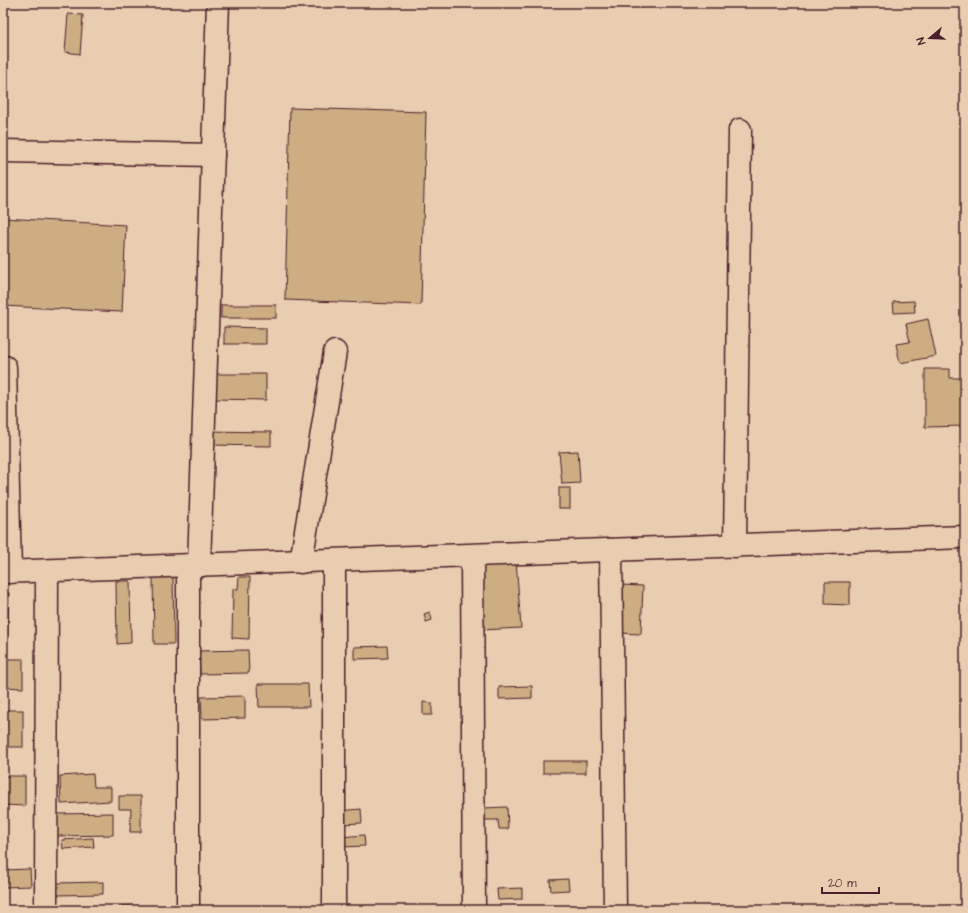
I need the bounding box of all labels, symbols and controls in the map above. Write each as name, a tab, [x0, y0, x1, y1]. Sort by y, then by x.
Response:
north arrow	[910, 18, 950, 58]
text: N	[913, 35, 929, 47]
scale bar	[822, 869, 879, 895]
text: 20 m	[828, 875, 857, 892]

